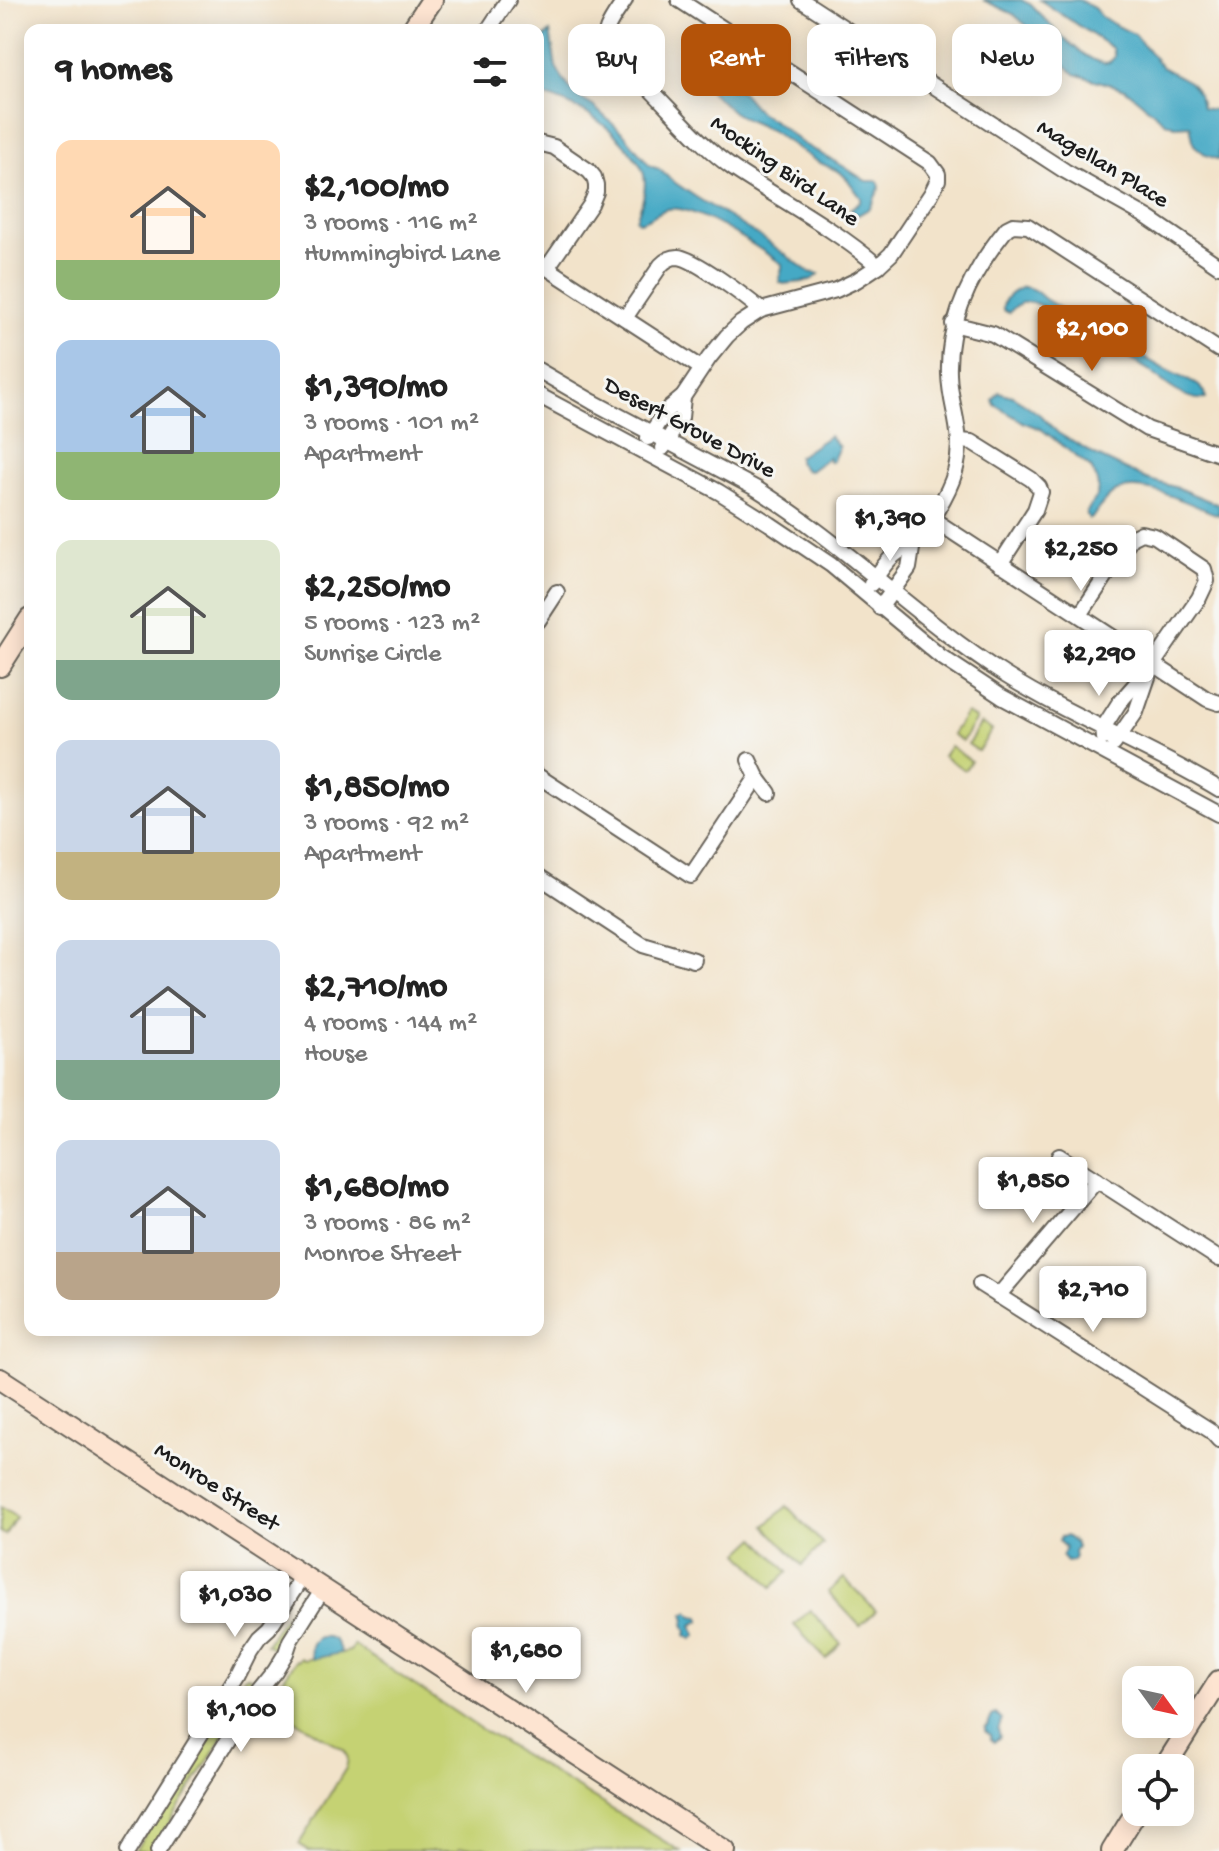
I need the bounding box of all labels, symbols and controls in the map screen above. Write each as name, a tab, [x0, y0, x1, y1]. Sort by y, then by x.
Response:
chip: Buy	[568, 24, 665, 96]
chip: Rent	[681, 24, 791, 96]
chip: Filters	[807, 24, 936, 96]
chip: New	[952, 24, 1062, 96]
icon: filters	[468, 50, 512, 94]
text: 9 homes	[56, 52, 171, 92]
street label: Mocking Bird Lane	[704, 110, 865, 235]
street label: Magellan Place	[1031, 114, 1174, 216]
text: $2,100/mo	[304, 169, 449, 209]
icon: home	[120, 172, 216, 268]
text: 3 rooms · 116 m²	[304, 209, 477, 240]
text: Hummingbird Lane	[304, 240, 500, 271]
pin: $2,100	[1027, 305, 1157, 373]
text: $2,100	[1056, 315, 1128, 346]
text: $1,390/mo	[304, 369, 448, 409]
street label: Desert Grove Drive	[596, 371, 780, 487]
icon: home	[120, 372, 216, 468]
text: 3 rooms · 101 m²	[304, 409, 479, 440]
text: Apartment	[304, 440, 421, 471]
pin: $1,390	[825, 495, 955, 563]
text: $1,390	[854, 505, 926, 536]
pin: $2,250	[1016, 525, 1146, 593]
text: $2,250	[1044, 535, 1118, 566]
text: $2,250/mo	[304, 569, 450, 609]
icon: home	[120, 572, 216, 668]
text: 5 rooms · 123 m²	[304, 609, 480, 640]
pin: $2,290	[1034, 630, 1164, 698]
text: Sunrise Circle	[304, 640, 442, 671]
text: $2,290	[1062, 640, 1136, 671]
text: $1,850/mo	[304, 769, 449, 809]
icon: home	[120, 772, 216, 868]
text: 3 rooms · 92 m²	[304, 809, 469, 840]
text: Apartment	[304, 840, 421, 871]
text: $2,710/mo	[304, 969, 447, 1009]
icon: home	[120, 972, 216, 1068]
text: 4 rooms · 144 m²	[304, 1009, 477, 1040]
text: House	[304, 1040, 368, 1071]
pin: $1,850	[968, 1157, 1098, 1225]
text: $1,850	[996, 1167, 1070, 1198]
text: $1,680/mo	[304, 1169, 449, 1209]
icon: home	[120, 1172, 216, 1268]
text: 3 rooms · 86 m²	[304, 1209, 471, 1240]
text: Monroe Street	[304, 1240, 460, 1271]
pin: $2,710	[1028, 1266, 1158, 1334]
text: $2,710	[1057, 1276, 1129, 1307]
street label: Monroe Street	[148, 1437, 286, 1540]
pin: $1,030	[170, 1571, 300, 1639]
text: $1,030	[198, 1581, 272, 1612]
pin: $1,680	[461, 1627, 591, 1695]
text: $1,680	[490, 1637, 562, 1668]
north arrow	[1122, 1666, 1194, 1738]
map controls	[1122, 1666, 1194, 1826]
pin: $1,100	[176, 1686, 306, 1754]
text: $1,100	[206, 1696, 276, 1727]
button: locate	[1122, 1754, 1194, 1826]

